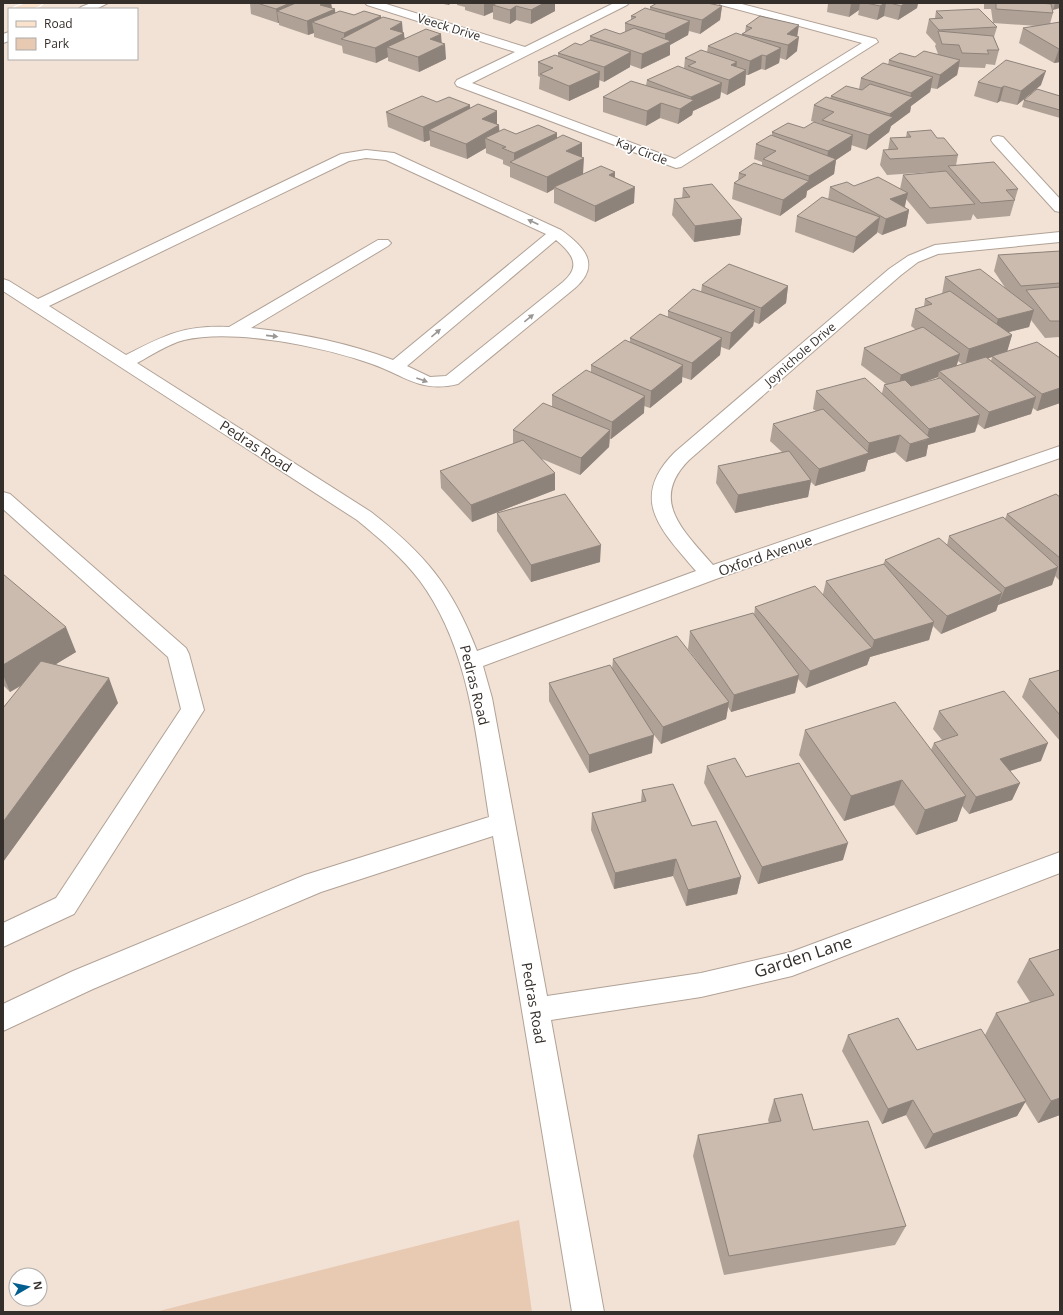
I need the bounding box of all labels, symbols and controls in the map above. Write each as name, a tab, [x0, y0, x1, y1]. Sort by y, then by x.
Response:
legend	[8, 8, 138, 60]
street label: Veeck Drive	[415, 9, 483, 45]
text: Road	[44, 15, 73, 32]
text: Park	[44, 35, 70, 52]
street label: Kay Circle	[614, 133, 671, 169]
one-way arrow	[528, 219, 539, 225]
one-way arrow	[523, 313, 534, 322]
street label: Joynichole Drive	[760, 318, 840, 390]
one-way arrow	[430, 329, 441, 338]
one-way arrow	[265, 333, 278, 340]
one-way arrow	[417, 378, 429, 384]
street label: Pedras Road	[216, 416, 296, 476]
street label: Oxford Avenue	[716, 530, 815, 580]
street label: Pedras Road	[456, 643, 494, 727]
street label: Garden Lane	[751, 929, 855, 983]
street label: Pedras Road	[518, 961, 550, 1045]
north arrow	[8, 1267, 48, 1307]
text: N	[30, 1280, 46, 1291]

